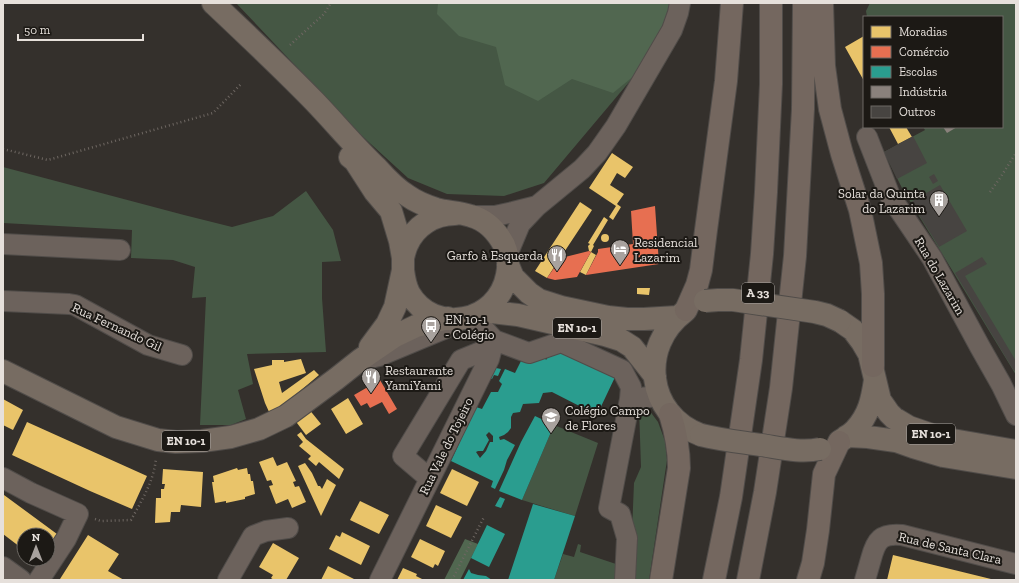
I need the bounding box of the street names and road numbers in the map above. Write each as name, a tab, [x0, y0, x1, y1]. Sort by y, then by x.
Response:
street label: Rua do Lazarim	[912, 234, 969, 318]
road number: A 33	[742, 283, 774, 303]
street label: Rua Fernando Gil	[70, 300, 165, 355]
road number: EN 10-1	[553, 318, 601, 338]
street label: Rua Vale do Tojeiro	[416, 395, 477, 497]
road number: EN 10-1	[907, 424, 955, 444]
road number: EN 10-1	[162, 431, 210, 451]
street label: Rua de Santa Clara	[897, 529, 1004, 567]

